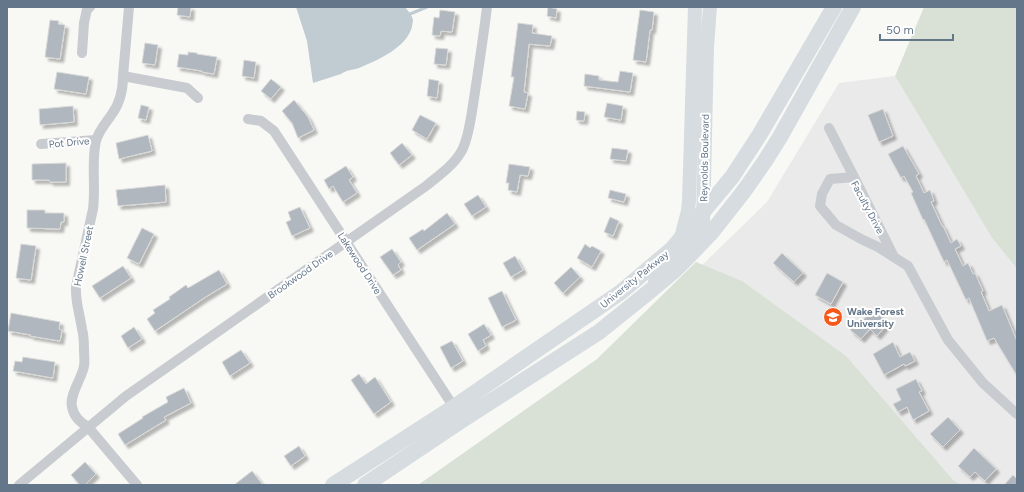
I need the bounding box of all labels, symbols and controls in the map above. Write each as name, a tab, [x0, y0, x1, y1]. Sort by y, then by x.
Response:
scale bar	[880, 16, 953, 42]
text: 50 m	[886, 23, 914, 37]
street label: Reynolds Boulevard	[697, 114, 712, 202]
street label: Pot Drive	[48, 134, 90, 151]
street label: Faculty Drive	[848, 178, 887, 236]
street label: Howell Street	[71, 225, 96, 287]
street label: Lakewood Drive	[335, 230, 385, 297]
street label: Brookwood Drive	[265, 247, 336, 302]
street label: University Parkway	[597, 247, 672, 311]
place label: Wake Forest University	[847, 305, 904, 330]
school or university icon: Wake Forest University	[822, 306, 844, 328]

